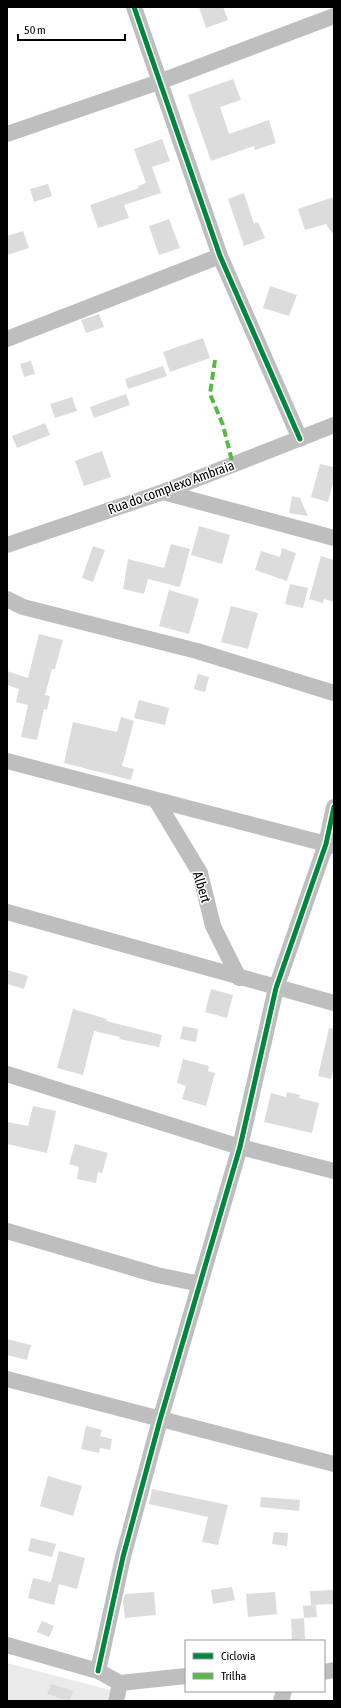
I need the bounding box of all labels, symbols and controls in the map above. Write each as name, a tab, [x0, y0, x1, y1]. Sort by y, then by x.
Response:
scale bar	[18, 16, 125, 42]
text: 50 m	[24, 23, 46, 37]
street label: Rua do complexo Ambraia	[106, 457, 236, 517]
street label: Albert	[190, 870, 214, 904]
legend	[185, 1640, 325, 1692]
text: Ciclovia	[221, 1649, 255, 1663]
text: Trilha	[221, 1669, 246, 1683]

